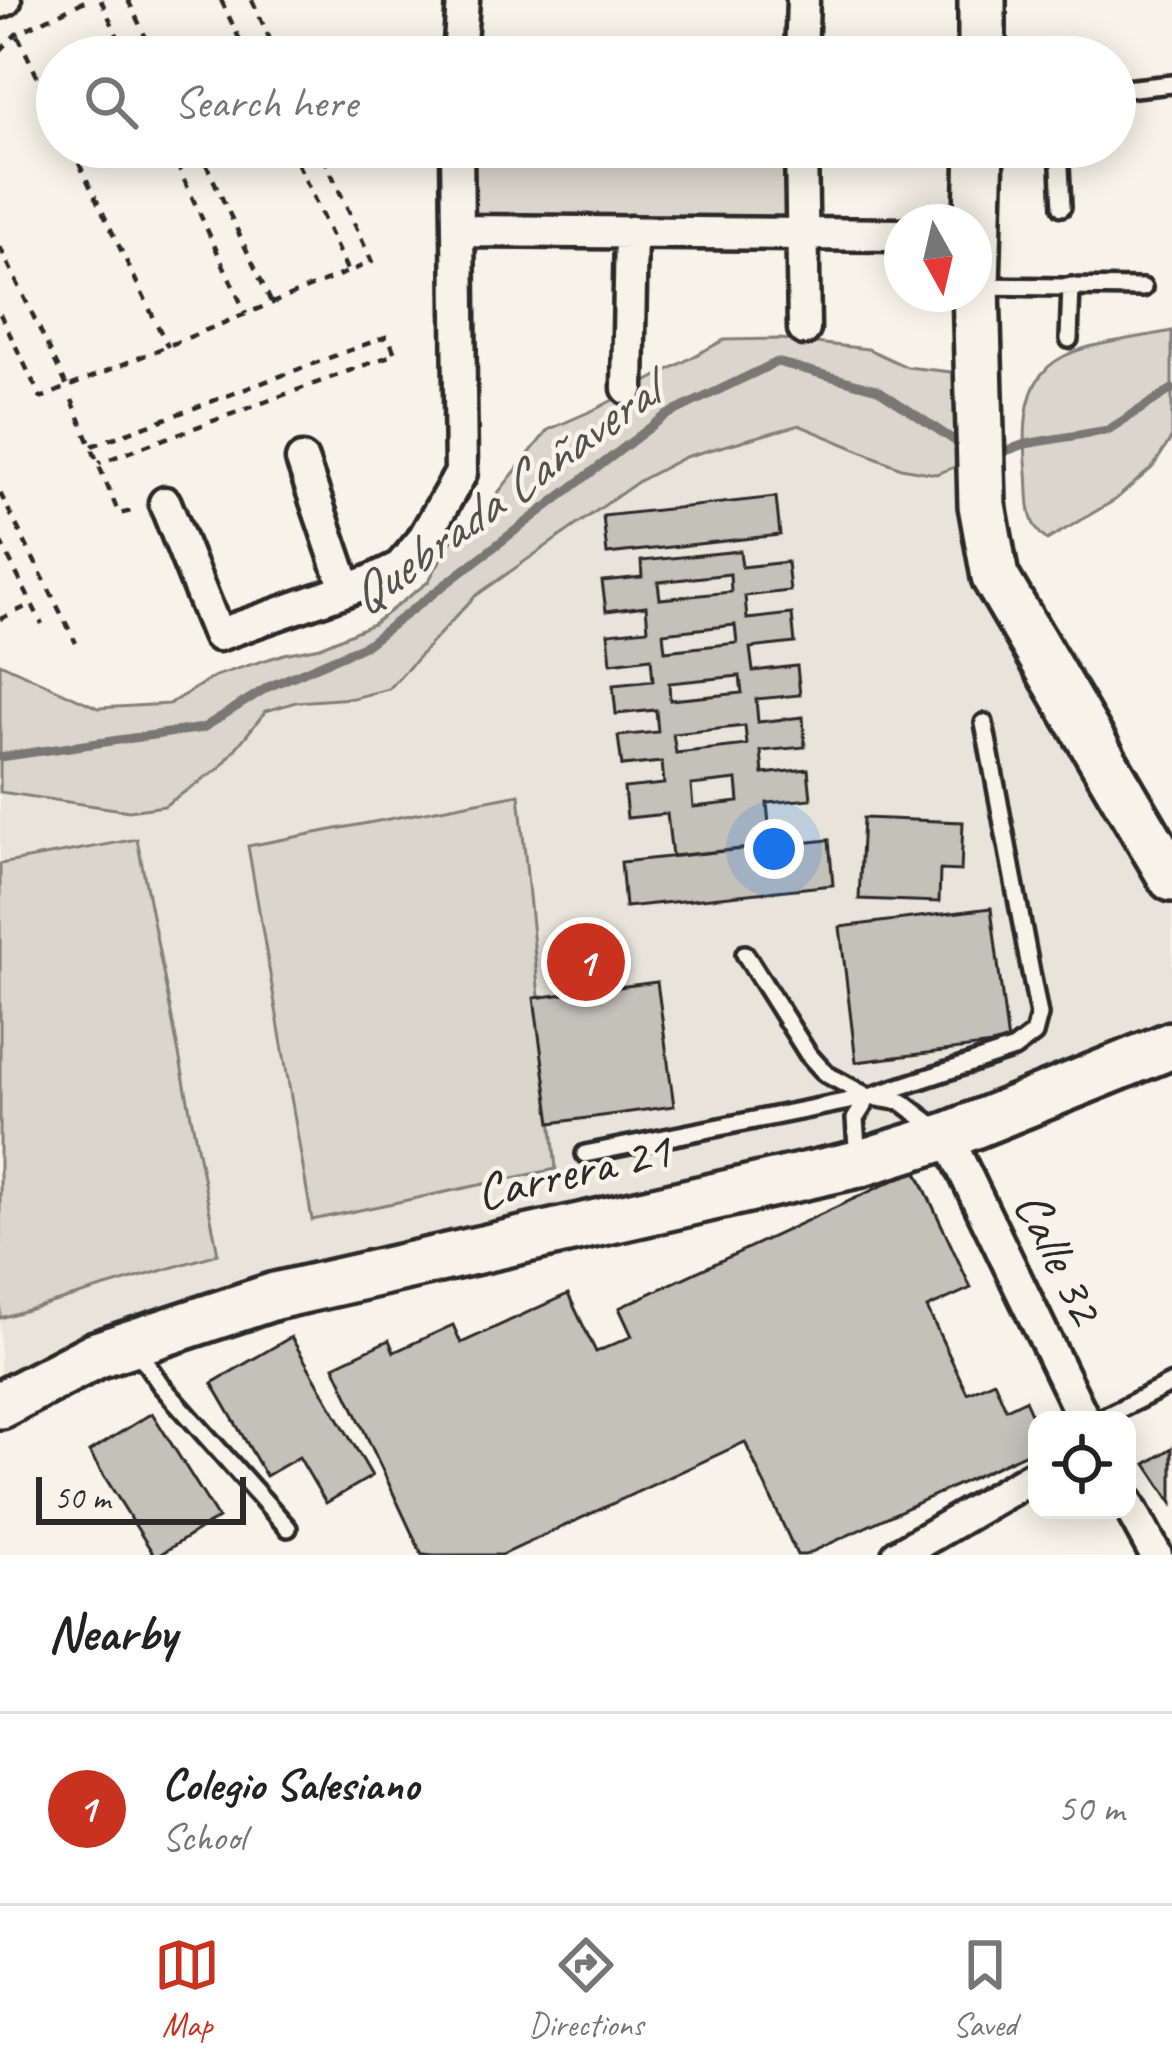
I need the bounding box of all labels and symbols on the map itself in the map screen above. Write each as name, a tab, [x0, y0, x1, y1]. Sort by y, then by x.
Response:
north arrow	[884, 204, 992, 312]
water label: Quebrada Cañaveral	[334, 349, 685, 630]
your location	[744, 819, 804, 879]
pin: 1	[547, 917, 625, 1007]
street label: Carrera 21	[470, 1117, 679, 1224]
street label: Calle 32	[1000, 1181, 1120, 1337]
scale bar	[36, 1471, 246, 1524]

